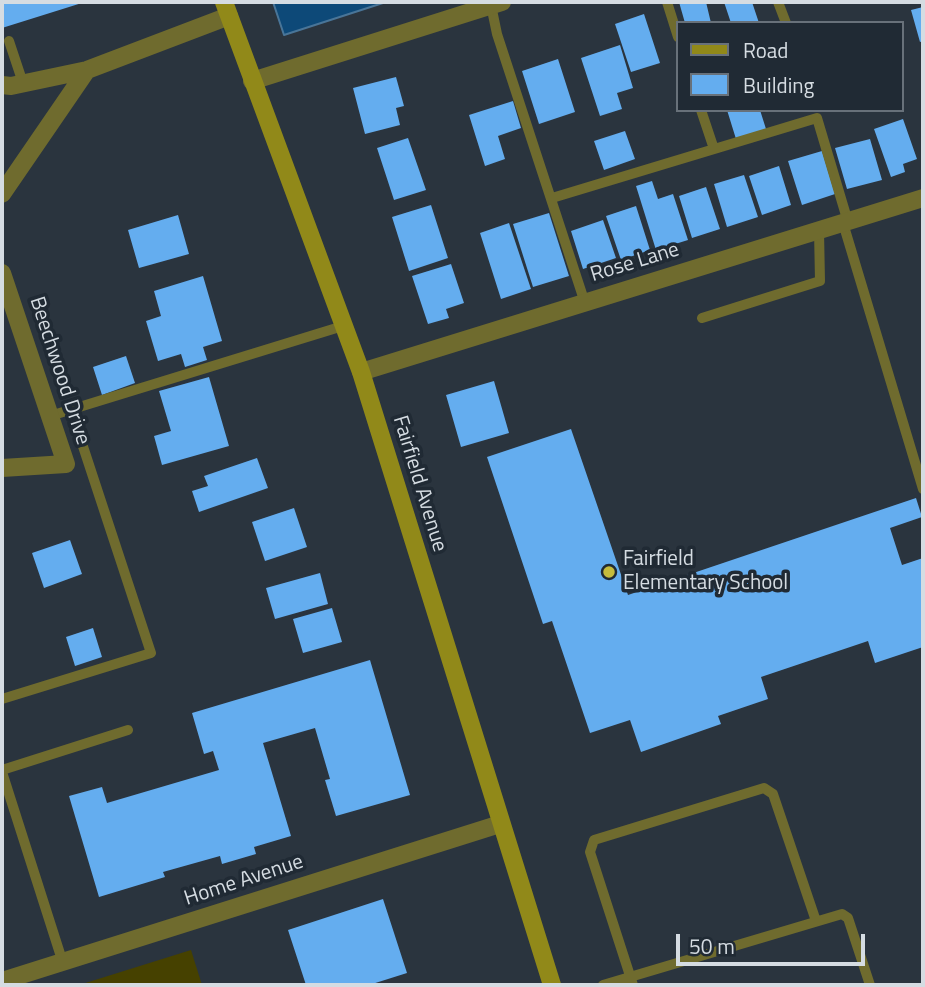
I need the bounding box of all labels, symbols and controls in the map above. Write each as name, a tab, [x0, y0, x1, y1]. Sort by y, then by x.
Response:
legend	[676, 21, 904, 112]
text: Road	[743, 34, 788, 66]
text: Building	[743, 69, 814, 101]
street label: Rose Lane	[588, 238, 682, 288]
street label: Beechwood Drive	[23, 294, 95, 448]
street label: Fairfield Avenue	[386, 413, 452, 555]
place label: Fairfield Elementary School	[623, 547, 788, 597]
marker: Fairfield Elementary School	[601, 564, 617, 580]
street label: Home Avenue	[181, 850, 307, 912]
scale bar	[680, 920, 869, 964]
text: 50 m	[689, 930, 735, 962]

